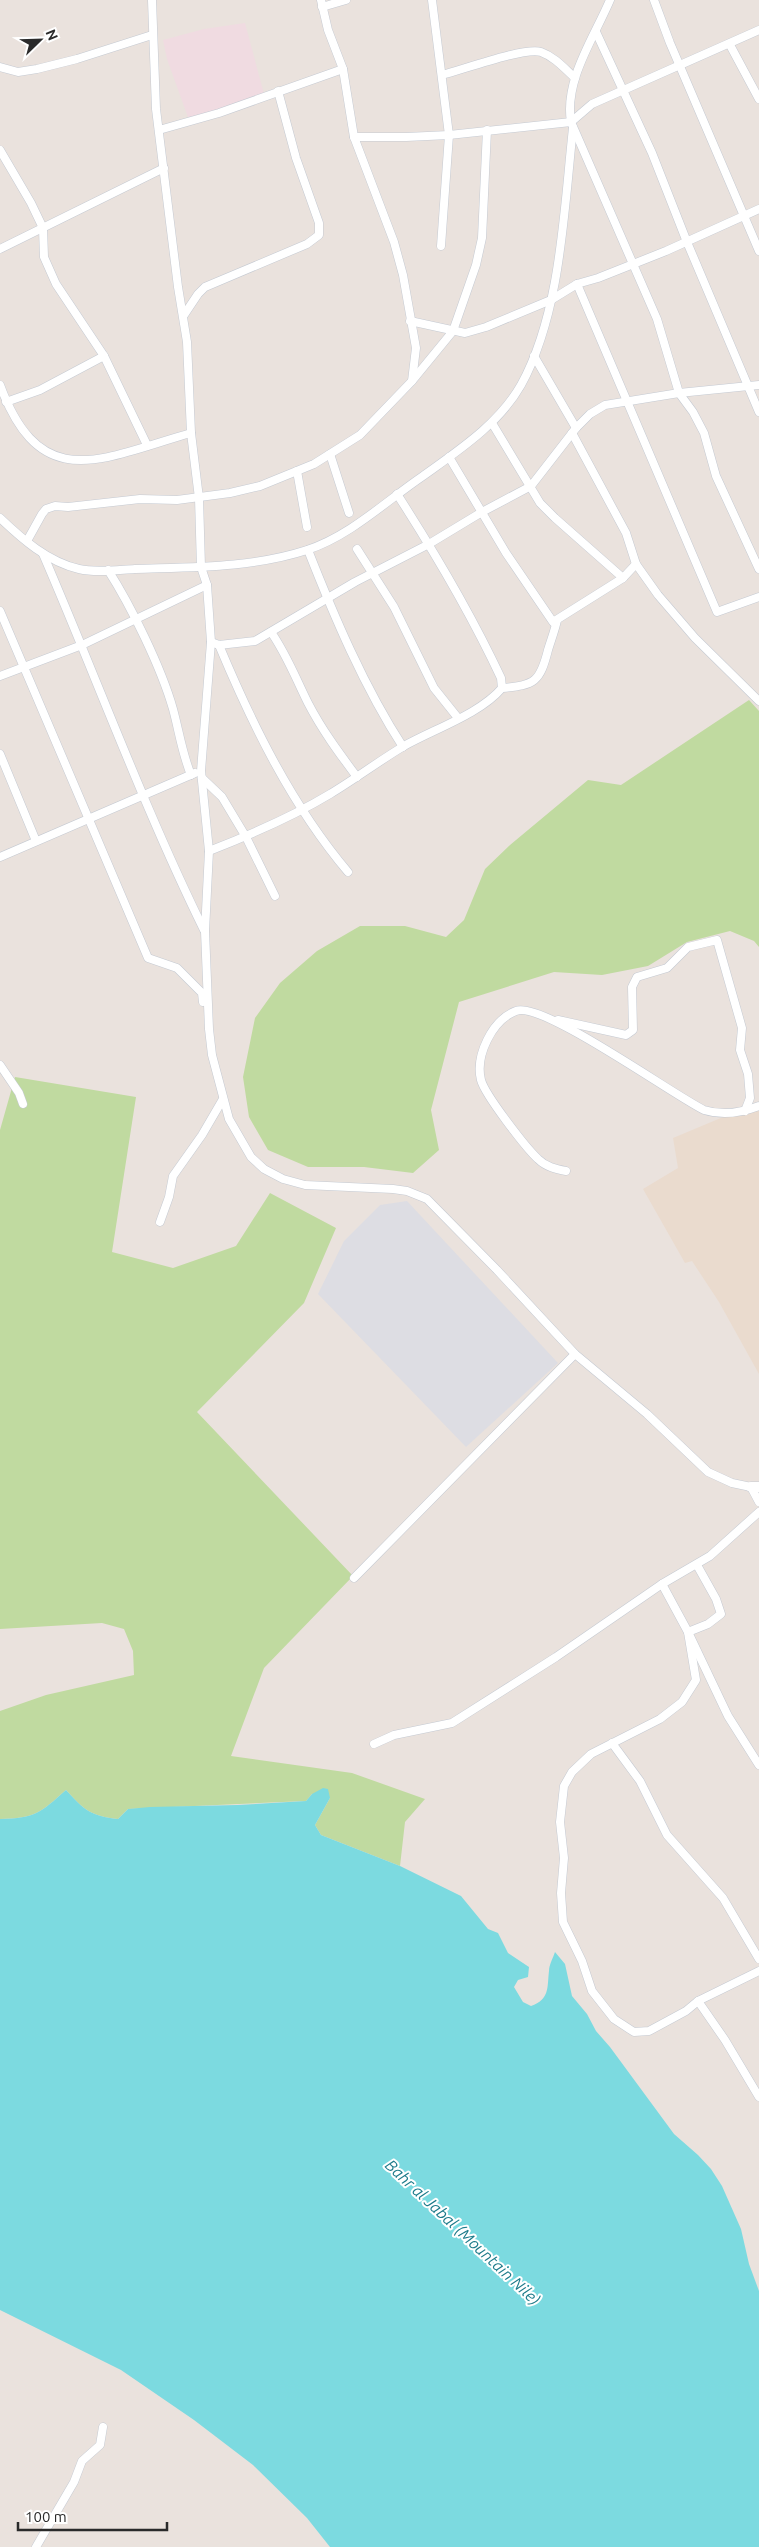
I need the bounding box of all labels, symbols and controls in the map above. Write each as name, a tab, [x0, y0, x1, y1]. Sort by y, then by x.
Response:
north arrow	[15, 15, 65, 65]
text: N	[43, 27, 61, 43]
water label: Bahr al Jabal (Mountain Nile)	[381, 2156, 544, 2309]
scale bar	[18, 2500, 166, 2532]
text: 100 m	[25, 2508, 67, 2525]

